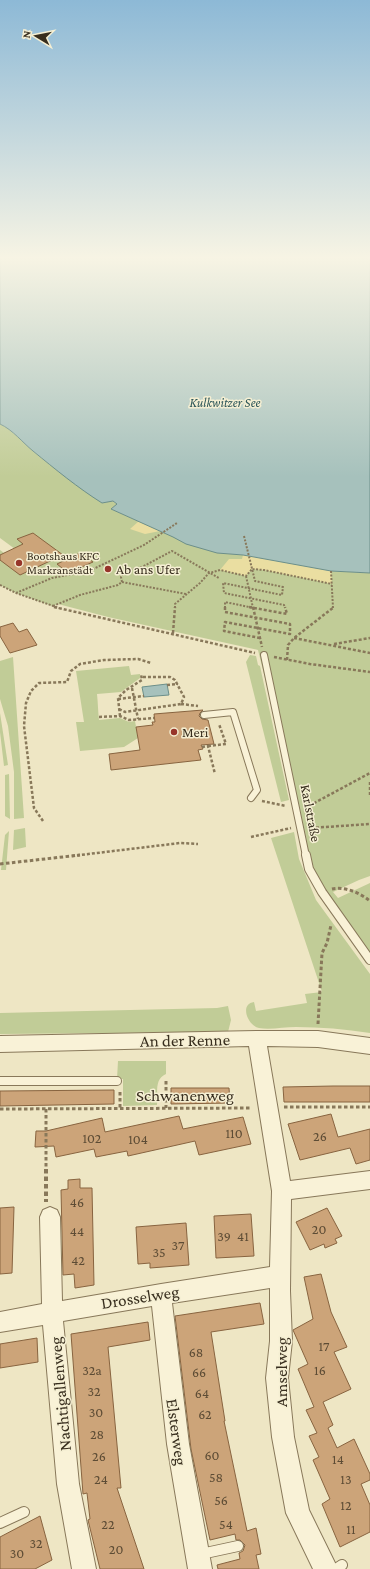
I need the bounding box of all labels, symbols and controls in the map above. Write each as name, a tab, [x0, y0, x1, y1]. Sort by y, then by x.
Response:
north arrow	[16, 16, 56, 56]
text: N	[20, 29, 33, 39]
water label: Kulkwitzer See	[189, 395, 261, 410]
place label: Bootshaus KFC Markranstädt	[27, 549, 99, 577]
marker: Bootshaus KFC Markranstädt	[14, 558, 24, 568]
place label: Ab ans Ufer	[116, 561, 180, 577]
marker: Ab ans Ufer	[103, 564, 113, 574]
place label: Meri	[182, 724, 209, 740]
marker: Meri	[169, 727, 179, 737]
street label: Karlstraße	[298, 783, 324, 843]
street label: An der Renne	[140, 1030, 230, 1051]
street label: Schwanenweg	[136, 1086, 234, 1105]
house number: 110	[225, 1125, 243, 1141]
house number: 26	[313, 1128, 327, 1144]
house number: 102	[82, 1130, 102, 1146]
house number: 104	[128, 1131, 148, 1147]
house number: 46	[70, 1194, 84, 1210]
house number: 20	[312, 1221, 326, 1237]
house number: 44	[70, 1223, 84, 1239]
house number: 39	[217, 1228, 231, 1244]
house number: 41	[237, 1228, 249, 1244]
house number: 37	[172, 1237, 185, 1253]
house number: 35	[152, 1244, 166, 1260]
house number: 42	[71, 1252, 85, 1268]
street label: Drosselweg	[100, 1282, 180, 1313]
street label: Nachtigallenweg	[46, 1336, 75, 1452]
street label: Amselweg	[272, 1337, 291, 1407]
house number: 17	[318, 1338, 330, 1354]
house number: 68	[189, 1344, 203, 1360]
house number: 32a	[82, 1362, 102, 1378]
house number: 16	[314, 1362, 326, 1378]
house number: 66	[192, 1364, 206, 1380]
house number: 32	[87, 1383, 101, 1399]
house number: 64	[195, 1385, 209, 1401]
street label: Elsterweg	[162, 1397, 191, 1467]
house number: 30	[89, 1404, 103, 1420]
house number: 62	[198, 1406, 212, 1422]
house number: 28	[90, 1426, 104, 1442]
house number: 60	[204, 1447, 220, 1463]
house number: 26	[92, 1448, 106, 1464]
house number: 14	[332, 1451, 344, 1467]
house number: 58	[209, 1469, 223, 1485]
house number: 24	[94, 1471, 108, 1487]
house number: 13	[340, 1471, 352, 1487]
house number: 56	[214, 1492, 228, 1508]
house number: 12	[340, 1497, 352, 1513]
house number: 22	[101, 1516, 115, 1532]
house number: 54	[219, 1516, 233, 1532]
house number: 11	[346, 1521, 356, 1537]
house number: 32	[29, 1535, 43, 1551]
house number: 20	[109, 1541, 123, 1557]
house number: 30	[10, 1545, 24, 1561]

